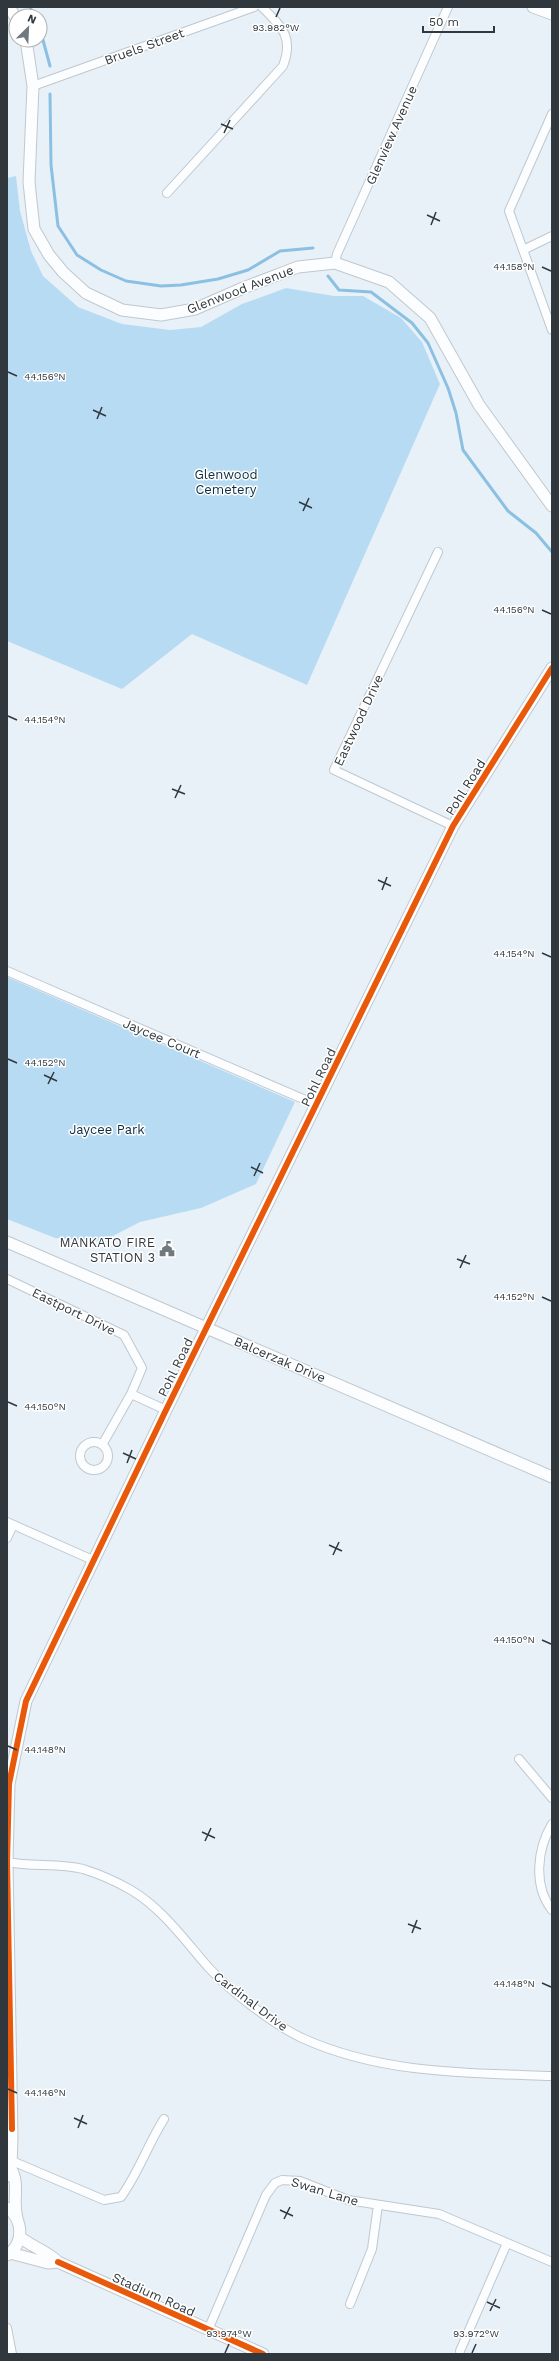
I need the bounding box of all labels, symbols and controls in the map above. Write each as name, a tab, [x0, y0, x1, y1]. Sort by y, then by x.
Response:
north arrow	[8, 8, 48, 48]
scale bar	[423, 8, 494, 34]
text: N	[25, 12, 38, 27]
text: 50 m	[429, 15, 459, 29]
text: 93.982°W	[253, 22, 300, 33]
street label: Bruels Street	[102, 25, 187, 68]
street label: Glenview Avenue	[363, 83, 420, 187]
text: 44.158°N	[493, 261, 535, 272]
street label: Glenwood Avenue	[185, 262, 296, 317]
text: 44.156°N	[24, 371, 66, 382]
park label: Glenwood Cemetery	[194, 467, 258, 497]
text: 44.156°N	[493, 604, 535, 615]
street label: Eastwood Drive	[331, 672, 386, 768]
text: 44.154°N	[24, 714, 66, 725]
street label: Pohl Road	[442, 756, 489, 818]
text: 44.154°N	[493, 948, 535, 959]
street label: Jaycee Court	[121, 1015, 203, 1062]
street label: Pohl Road	[298, 1045, 339, 1109]
text: 44.152°N	[24, 1057, 66, 1068]
park label: Jaycee Park	[69, 1122, 145, 1137]
place label: MANKATO FIRE STATION 3	[59, 1235, 155, 1265]
public building icon: MANKATO FIRE STATION 3	[158, 1240, 176, 1258]
street label: Eastport Drive	[30, 1285, 118, 1338]
text: 44.152°N	[493, 1291, 535, 1302]
street label: Balcerzak Drive	[232, 1333, 328, 1386]
street label: Pohl Road	[155, 1335, 196, 1399]
text: 44.150°N	[24, 1401, 66, 1412]
text: 44.150°N	[493, 1634, 535, 1645]
text: 44.148°N	[24, 1744, 66, 1755]
street label: Cardinal Drive	[211, 1969, 291, 2034]
text: 44.148°N	[493, 1978, 535, 1989]
text: 44.146°N	[24, 2087, 66, 2098]
street label: Swan Lane	[289, 2174, 360, 2209]
street label: Stadium Road	[110, 2269, 198, 2319]
text: 93.974°W	[206, 2328, 252, 2339]
text: 93.972°W	[453, 2328, 499, 2339]

